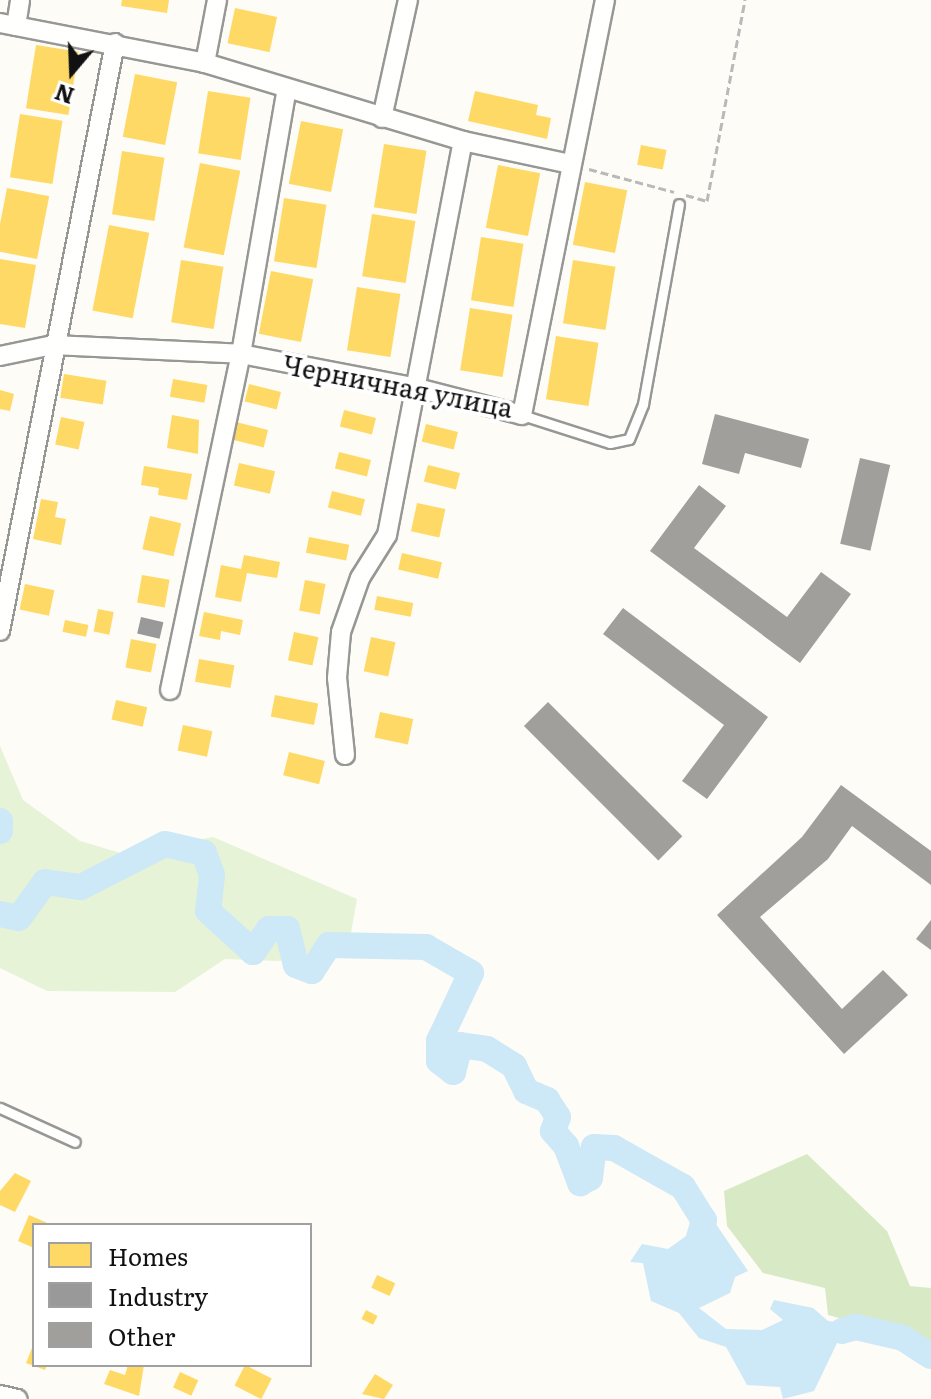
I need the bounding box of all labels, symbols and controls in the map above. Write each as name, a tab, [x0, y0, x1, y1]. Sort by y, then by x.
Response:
north arrow	[32, 32, 112, 112]
text: N	[50, 77, 78, 114]
street label: Черничная улица	[280, 347, 516, 423]
legend	[32, 1223, 312, 1367]
text: Homes	[108, 1238, 188, 1273]
text: Industry	[108, 1278, 208, 1313]
text: Other	[108, 1318, 175, 1353]

